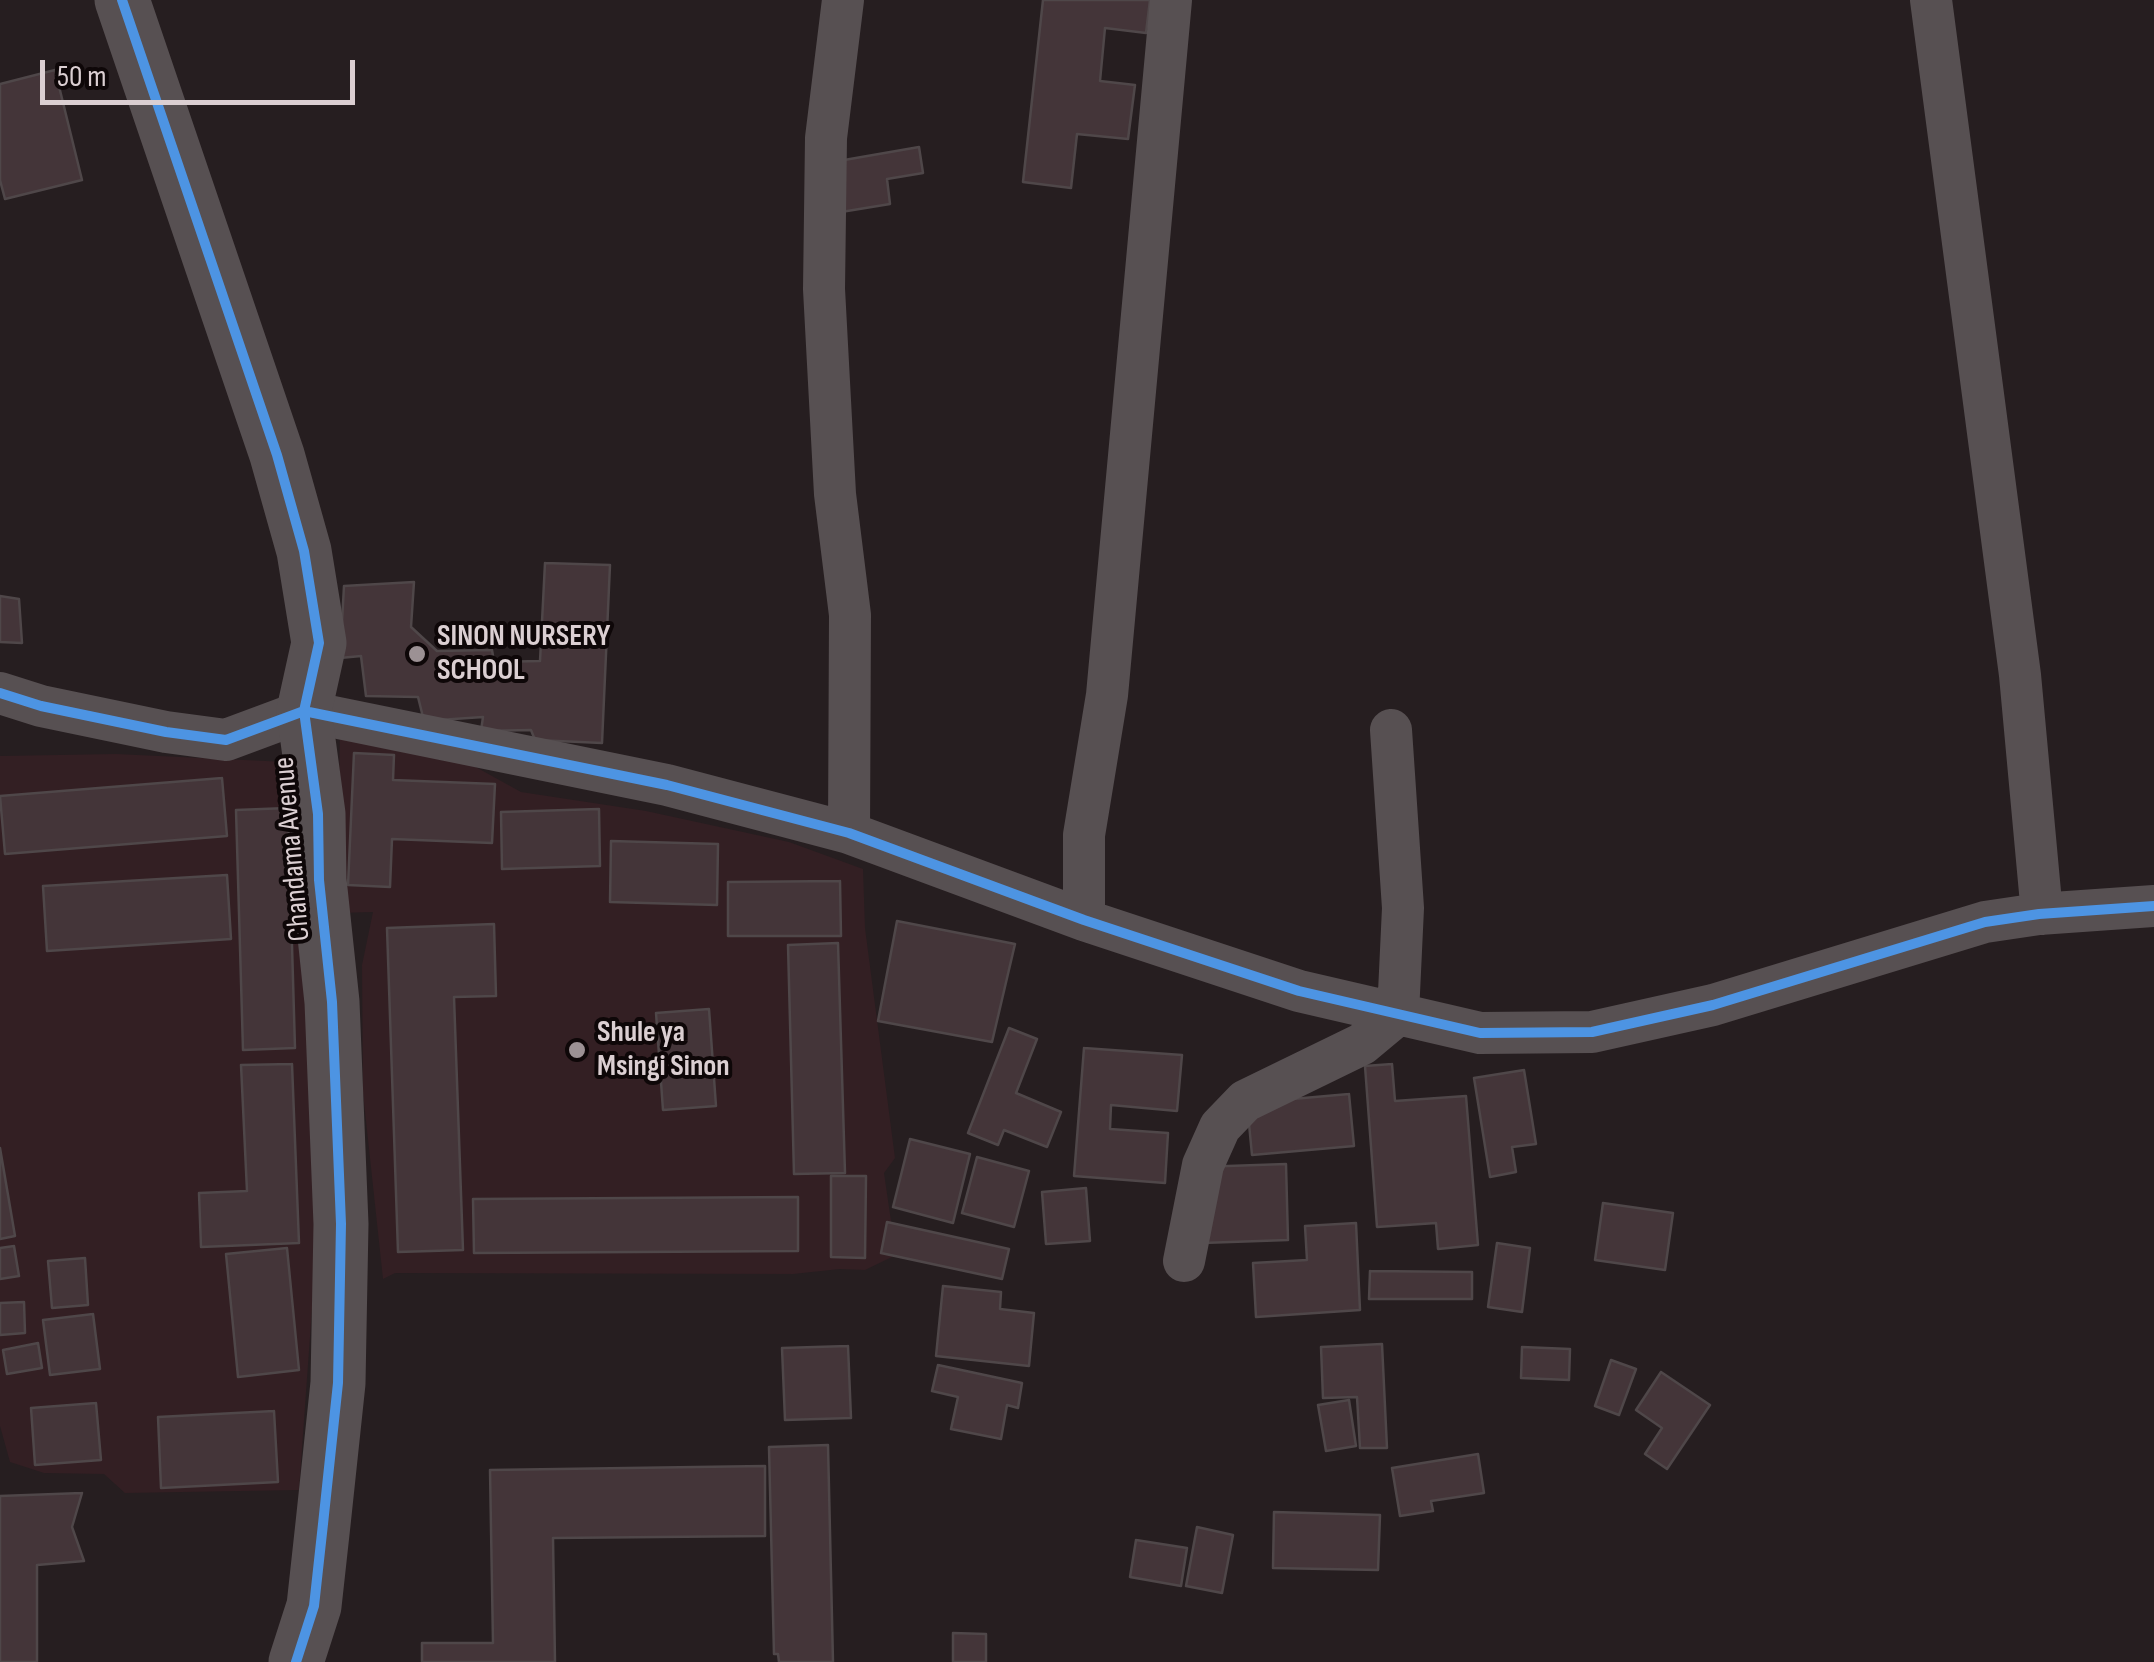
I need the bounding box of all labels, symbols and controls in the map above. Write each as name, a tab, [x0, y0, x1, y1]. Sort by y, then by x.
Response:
scale bar	[45, 40, 360, 102]
text: 50 m	[57, 59, 106, 95]
place label: SINON NURSERY SCHOOL	[437, 619, 610, 690]
marker: SINON NURSERY SCHOOL	[406, 643, 428, 665]
street label: Chandama Avenue	[267, 755, 319, 943]
place label: Shule ya Msingi Sinon	[597, 1015, 730, 1086]
marker: Shule ya Msingi Sinon	[566, 1039, 588, 1061]

